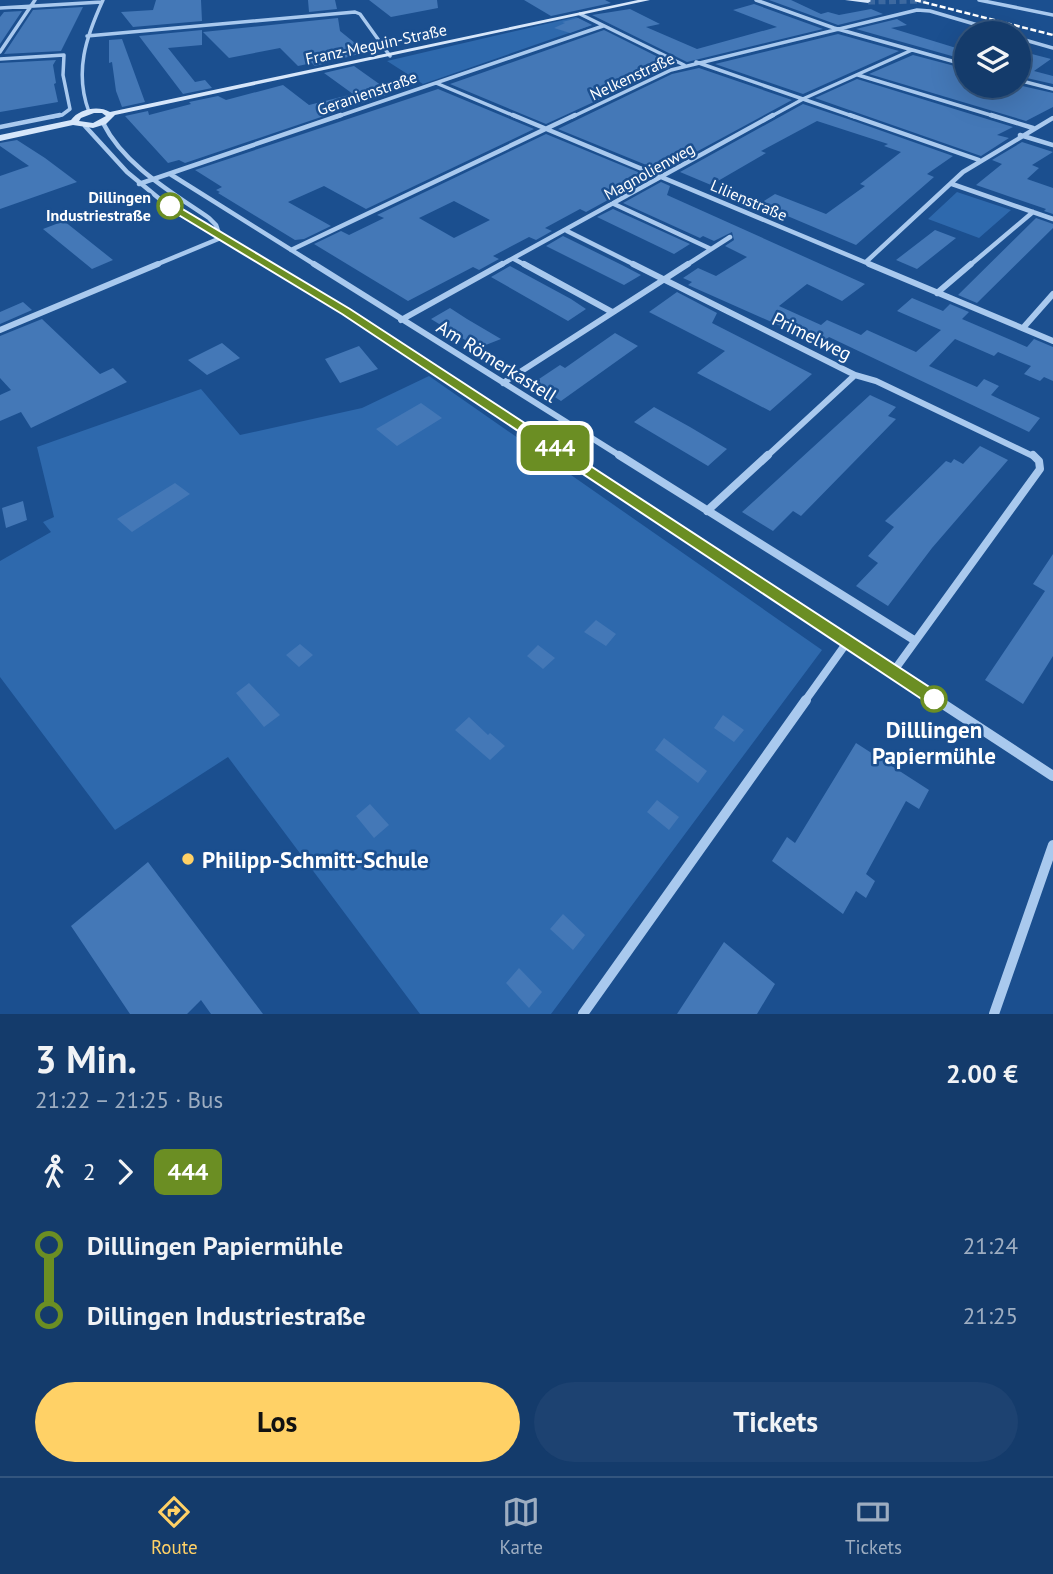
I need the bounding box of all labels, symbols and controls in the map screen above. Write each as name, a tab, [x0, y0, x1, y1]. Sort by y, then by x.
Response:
street label: Franz-Meguin-Straße	[303, 19, 449, 69]
map controls	[954, 21, 1031, 98]
button: layers	[954, 21, 1031, 98]
street label: Nelkenstraße	[587, 48, 677, 104]
street label: Geranienstraße	[314, 67, 420, 119]
street label: Magnolienweg	[600, 138, 698, 204]
street label: Lilienstraße	[708, 175, 790, 225]
place label: Dillingen Industriestraße	[46, 187, 151, 225]
marker: Dillingen Industriestraße	[157, 193, 183, 219]
street label: Primelweg	[768, 306, 856, 366]
street label: Am Römerkastell	[432, 314, 562, 408]
line badge: 444	[515, 425, 595, 471]
text: 444	[535, 432, 575, 463]
marker: Dilllingen Papiermühle	[921, 686, 947, 712]
place label: Dilllingen Papiermühle	[872, 715, 996, 770]
place label: Philipp-Schmitt-Schule	[202, 845, 429, 874]
marker: Philipp-Schmitt-Schule	[180, 851, 196, 867]
text: 3 Min.	[35, 1034, 137, 1083]
text: 2.00 €	[946, 1057, 1018, 1090]
text: 21:22 – 21:25 · Bus	[35, 1085, 223, 1114]
icon: walk	[35, 1153, 73, 1191]
icon: forward	[106, 1153, 144, 1191]
text: 444	[168, 1156, 208, 1187]
text: 2	[83, 1157, 96, 1186]
text: Dilllingen Papiermühle	[87, 1229, 343, 1262]
text: 21:24	[963, 1231, 1018, 1260]
text: Dillingen Industriestraße	[87, 1299, 366, 1332]
text: 21:25	[963, 1301, 1018, 1330]
button: Los	[35, 1382, 520, 1462]
button: Tickets	[534, 1382, 1018, 1462]
tab: Route	[151, 1493, 198, 1559]
tab: Karte	[500, 1493, 543, 1559]
tab: Tickets	[845, 1493, 902, 1559]

